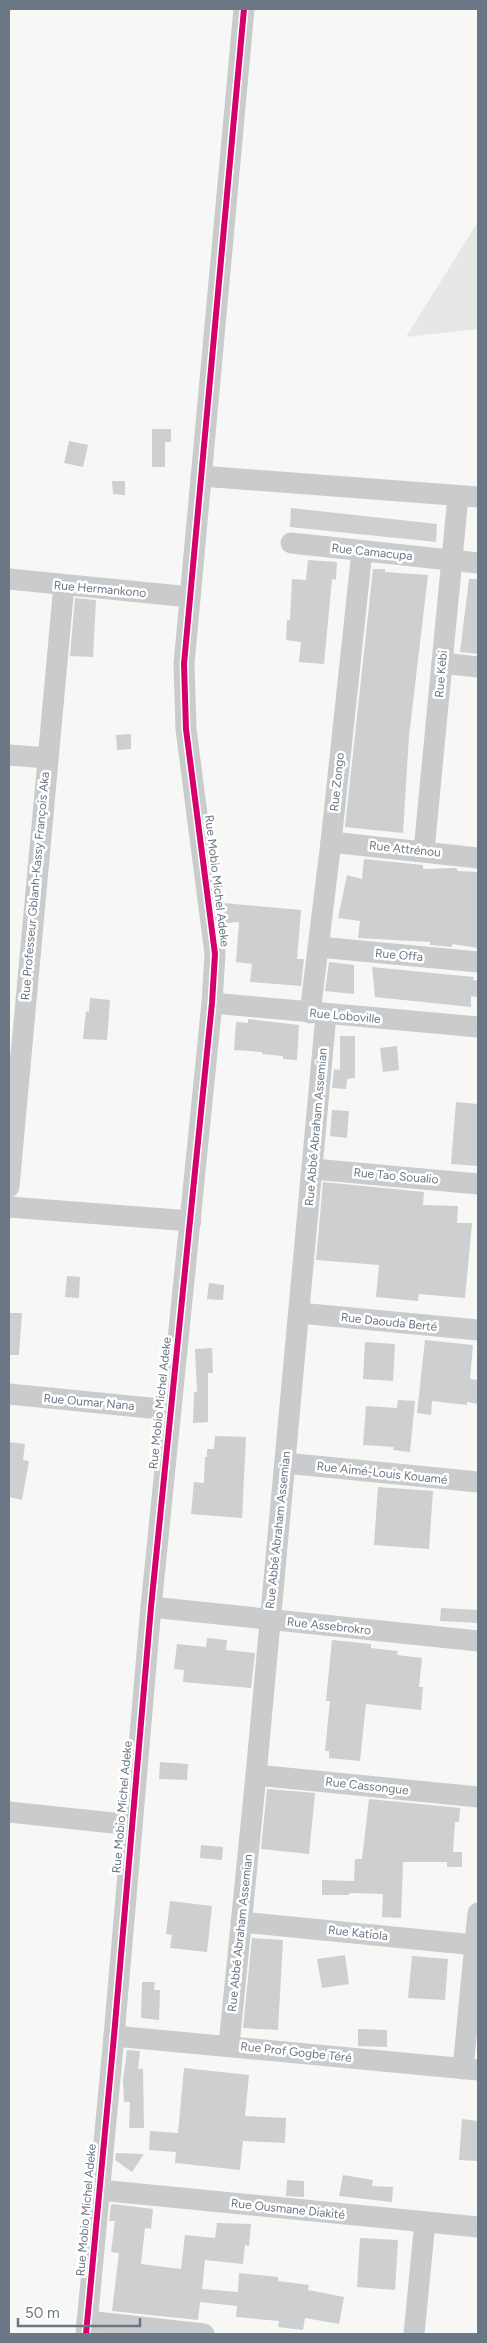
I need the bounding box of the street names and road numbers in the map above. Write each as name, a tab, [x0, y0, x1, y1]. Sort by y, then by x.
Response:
street label: Rue Camacupa	[331, 541, 413, 563]
street label: Rue Hermankono	[53, 578, 147, 600]
street label: Rue Kébi	[432, 650, 450, 698]
street label: Rue Zongo	[327, 752, 347, 812]
street label: Rue Professeur Gblanh-Kassy François Aka	[18, 771, 52, 1001]
street label: Rue Mobio Michel Adeke	[202, 814, 232, 948]
street label: Rue Attrénou	[369, 838, 441, 860]
street label: Rue Offa	[374, 946, 424, 964]
street label: Rue Loboville	[309, 1006, 382, 1026]
street label: Rue Abbé Abraham Assemian	[302, 1047, 330, 1207]
street label: Rue Tao Soualio	[353, 1165, 439, 1187]
street label: Rue Daouda Berté	[340, 1310, 438, 1334]
street label: Rue Mobio Michel Adeke	[146, 1336, 174, 1470]
street label: Rue Oumar Nana	[43, 1391, 135, 1413]
street label: Rue Abbé Abraham Assemian	[263, 1450, 293, 1610]
street label: Rue Aimé-Louis Kouamé	[316, 1459, 449, 1487]
street label: Rue Assebrokro	[286, 1615, 372, 1637]
street label: Rue Mobio Michel Adeke	[109, 1740, 135, 1874]
street label: Rue Cassongue	[325, 1775, 410, 1797]
street label: Rue Abbé Abraham Assemian	[225, 1853, 255, 2013]
street label: Rue Katiola	[327, 1923, 389, 1943]
street label: Rue Prof Gogbe Téré	[240, 2039, 353, 2065]
street label: Rue Mobio Michel Adeke	[73, 2143, 99, 2277]
street label: Rue Ousmane Diakité	[230, 2196, 346, 2222]

